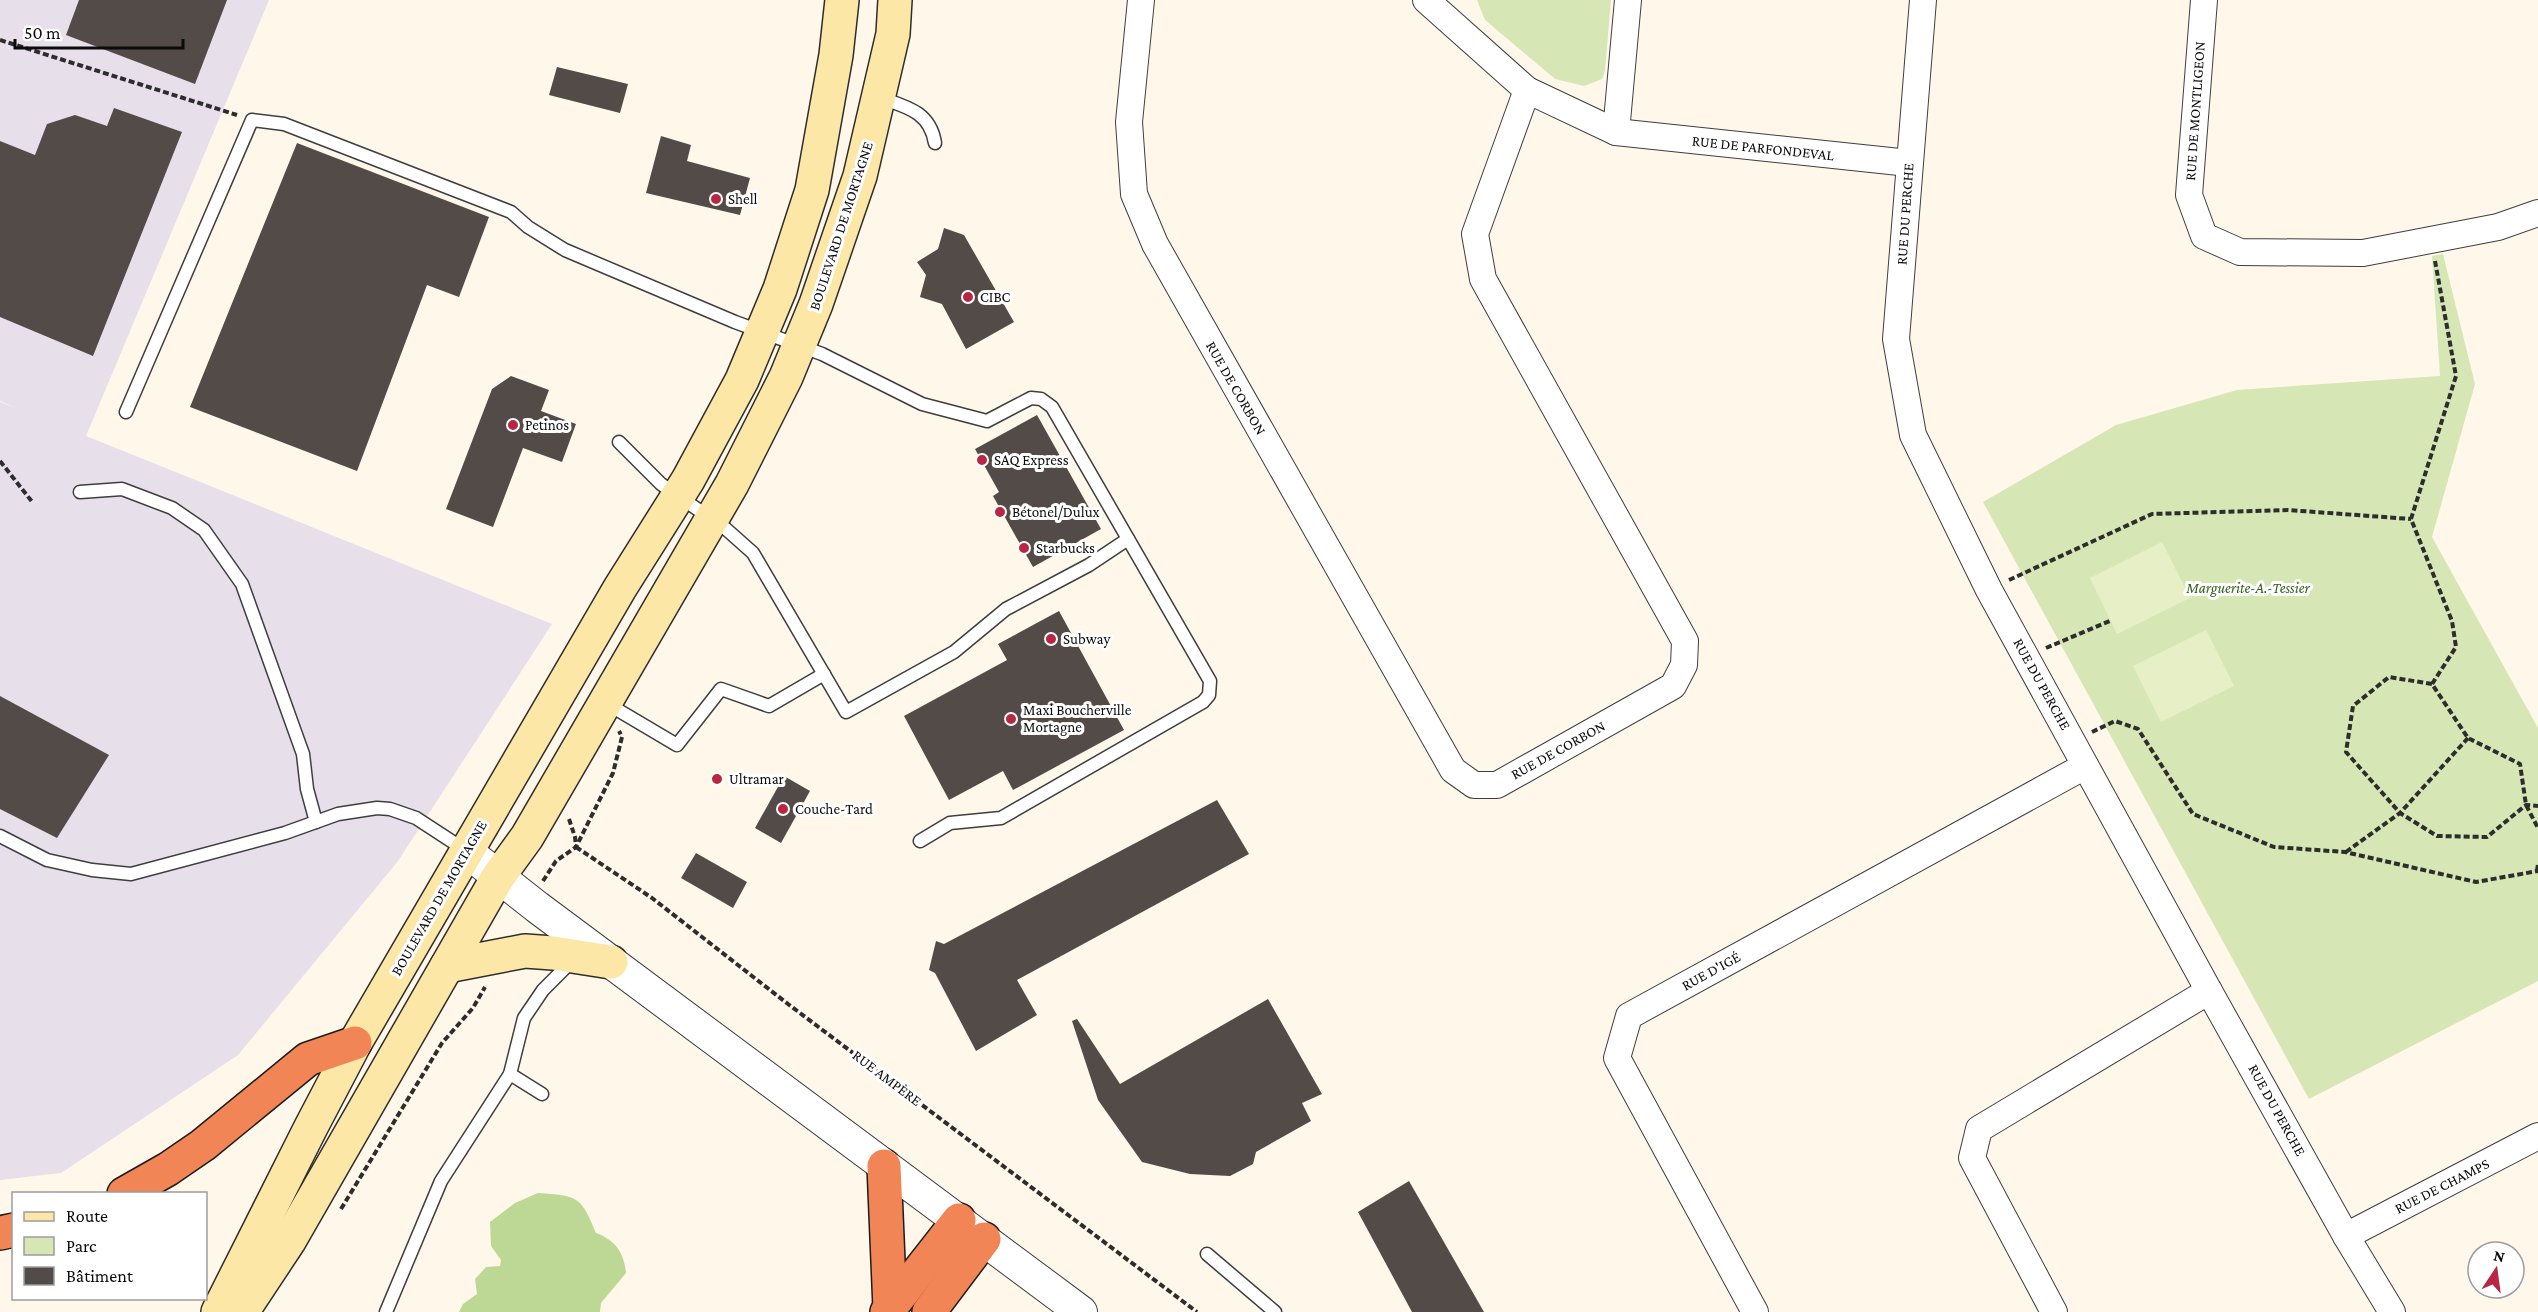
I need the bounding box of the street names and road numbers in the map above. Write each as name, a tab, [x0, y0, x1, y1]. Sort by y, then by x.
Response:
street label: RUE DE MONTLIGEON	[2182, 41, 2208, 181]
street label: RUE DE PARFONDEVAL	[1691, 133, 1835, 163]
street label: BOULEVARD DE MORTAGNE	[806, 140, 876, 312]
street label: RUE DU PERCHE	[1893, 163, 1917, 265]
street label: RUE DE CORBON	[1203, 339, 1269, 438]
street label: RUE DU PERCHE	[2010, 636, 2074, 732]
street label: RUE DE CORBON	[1508, 717, 1608, 782]
street label: BOULEVARD DE MORTAGNE	[388, 818, 490, 978]
street label: RUE D'IGÉ	[1679, 948, 1743, 994]
street label: RUE AMPÈRE	[849, 1047, 925, 1109]
street label: RUE DU PERCHE	[2245, 1062, 2309, 1158]
street label: RUE DE CHAMPS	[2392, 1155, 2492, 1217]

